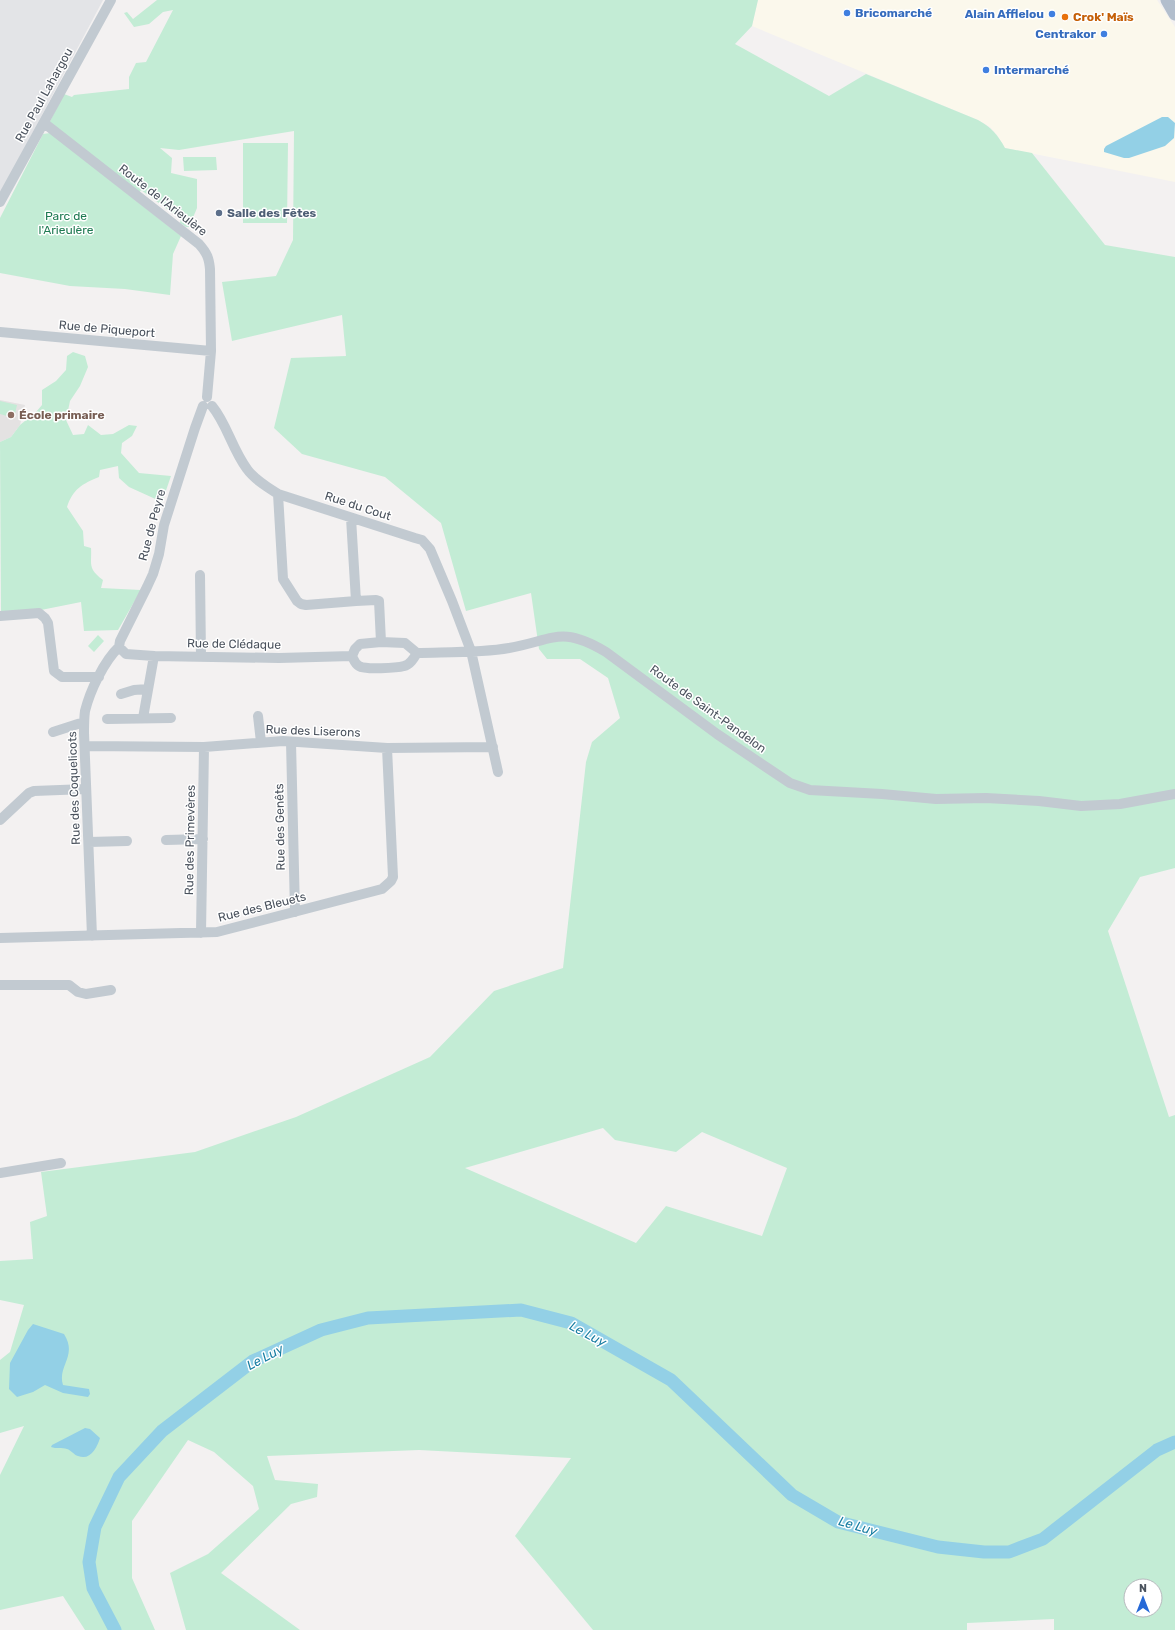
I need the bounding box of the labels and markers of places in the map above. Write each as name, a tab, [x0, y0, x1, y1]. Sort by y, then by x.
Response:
place label: Bricomarché	[855, 6, 932, 20]
place label: Alain Afflelou	[965, 7, 1044, 21]
marker: Bricomarché	[842, 8, 852, 18]
marker: Alain Afflelou	[1047, 9, 1057, 19]
place label: Crok' Maïs	[1073, 10, 1134, 24]
marker: Crok' Maïs	[1060, 12, 1070, 22]
place label: Centrakor	[1035, 27, 1097, 41]
marker: Centrakor	[1099, 29, 1109, 39]
place label: Intermarché	[994, 63, 1069, 77]
marker: Intermarché	[981, 65, 991, 75]
place label: Salle des Fêtes	[227, 206, 317, 220]
marker: Salle des Fêtes	[214, 208, 224, 218]
place label: École primaire	[19, 408, 105, 422]
marker: École primaire	[6, 410, 16, 420]

